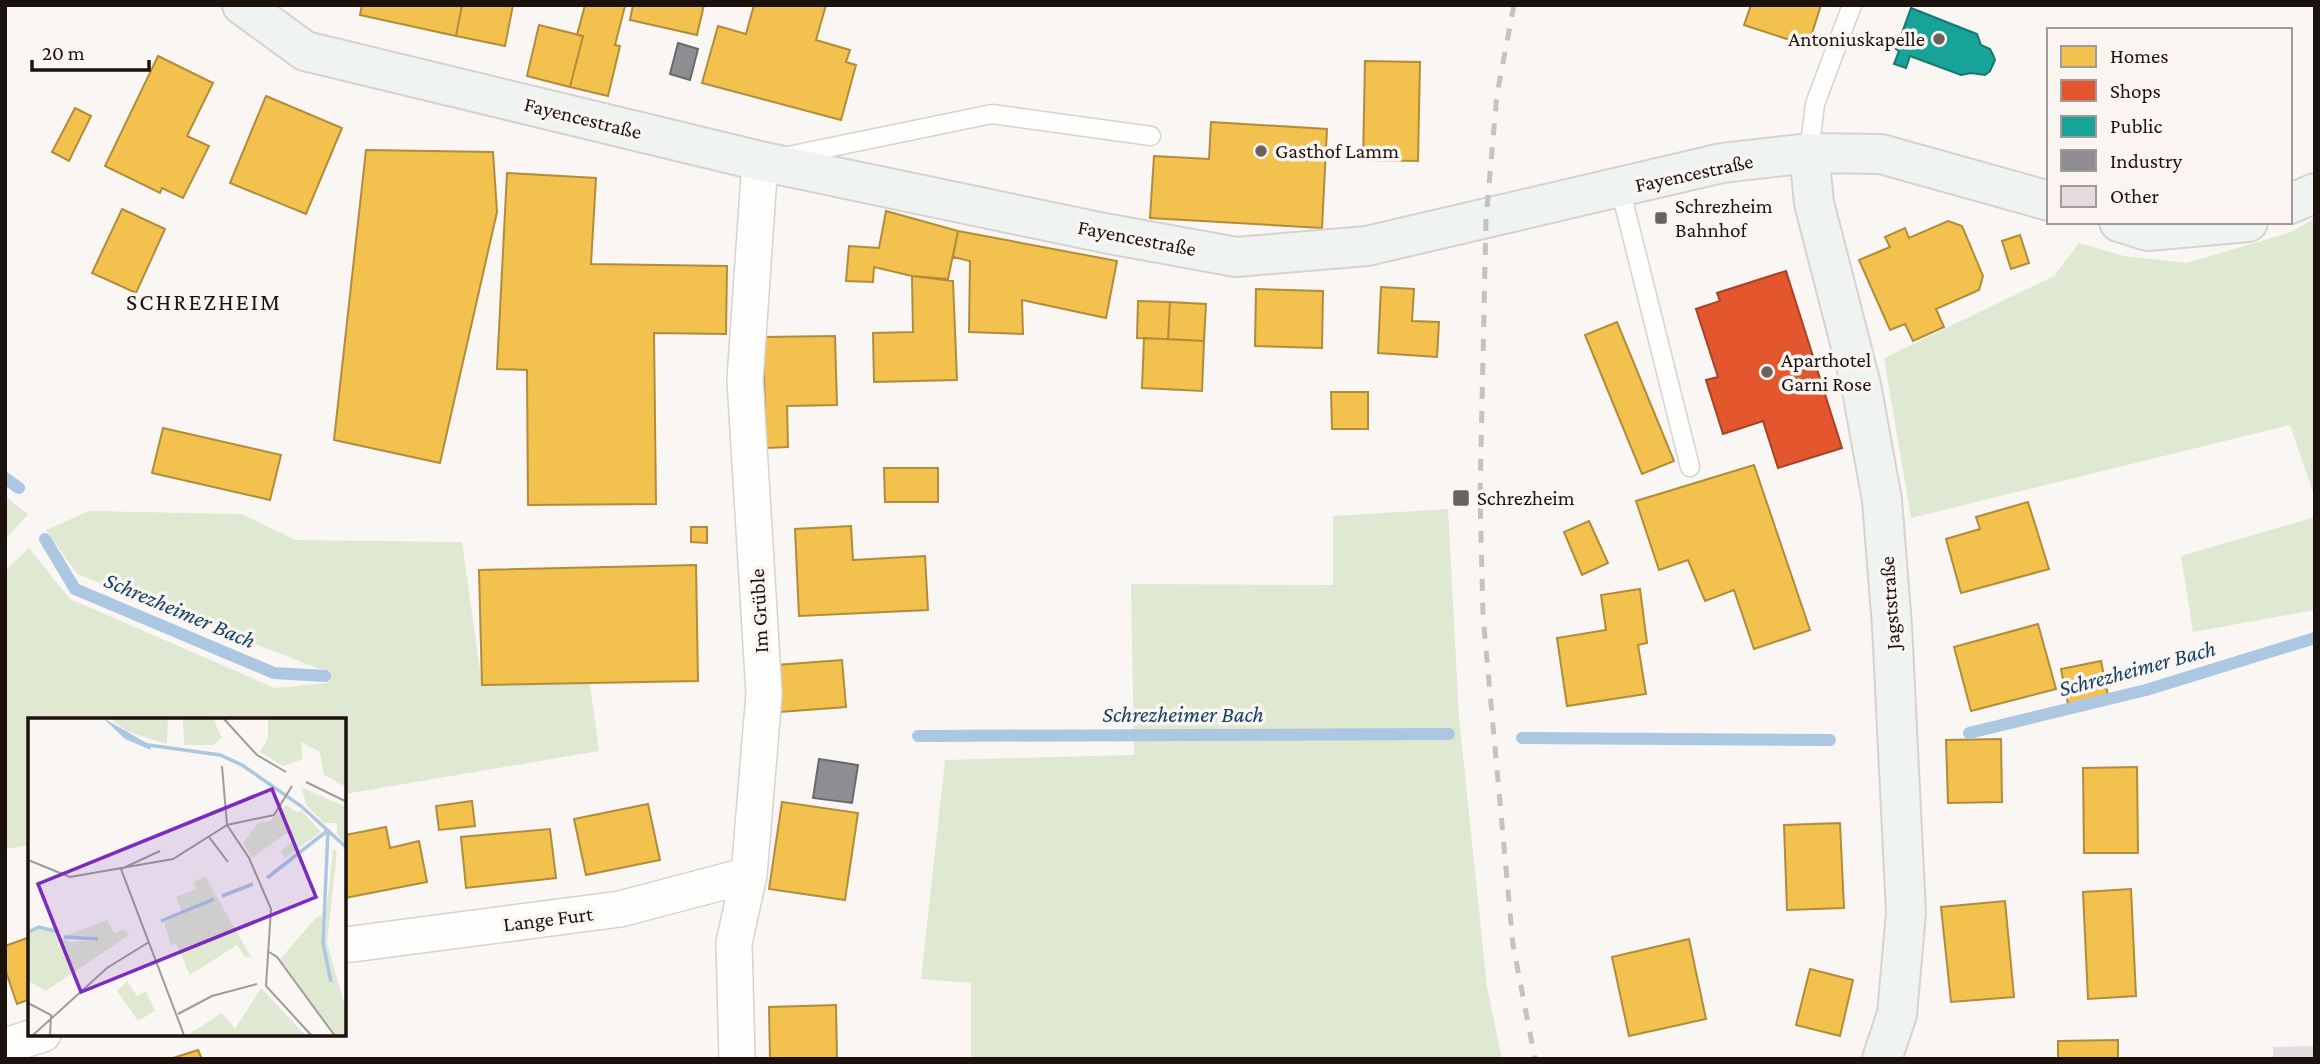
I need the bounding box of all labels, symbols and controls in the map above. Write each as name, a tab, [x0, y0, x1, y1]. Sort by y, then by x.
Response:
place label: Antoniuskapelle	[1788, 27, 1925, 51]
scale bar	[32, 28, 149, 72]
legend	[2047, 28, 2292, 224]
marker: Antoniuskapelle	[1931, 31, 1947, 47]
text: 20 m	[42, 41, 85, 65]
text: Homes	[2110, 44, 2169, 68]
text: Shops	[2110, 79, 2161, 103]
street label: Fayencestraße	[522, 92, 644, 144]
text: Public	[2110, 114, 2162, 138]
place label: Gasthof Lamm	[1275, 139, 1399, 163]
marker: Gasthof Lamm	[1253, 143, 1269, 159]
street label: Fayencestraße	[1633, 149, 1755, 197]
text: Industry	[2110, 149, 2183, 173]
text: Other	[2110, 184, 2160, 208]
place label: Schrezheim Bahnhof	[1675, 194, 1773, 242]
marker: Schrezheim Bahnhof	[1653, 210, 1669, 226]
street label: Fayencestraße	[1076, 215, 1198, 261]
district label: SCHREZHEIM	[126, 288, 282, 315]
place label: Aparthotel Garni Rose	[1781, 348, 1871, 396]
marker: Aparthotel Garni Rose	[1759, 364, 1775, 380]
place label: Schrezheim	[1477, 486, 1575, 510]
marker: Schrezheim	[1451, 488, 1471, 508]
street label: Jagststraße	[1875, 555, 1905, 653]
water label: Schrezheimer Bach	[101, 567, 259, 653]
street label: Im Grüble	[745, 568, 773, 654]
water label: Schrezheimer Bach	[2056, 635, 2218, 701]
water label: Schrezheimer Bach	[1102, 701, 1264, 727]
inset map	[28, 718, 346, 1036]
street label: Lange Furt	[502, 901, 595, 936]

